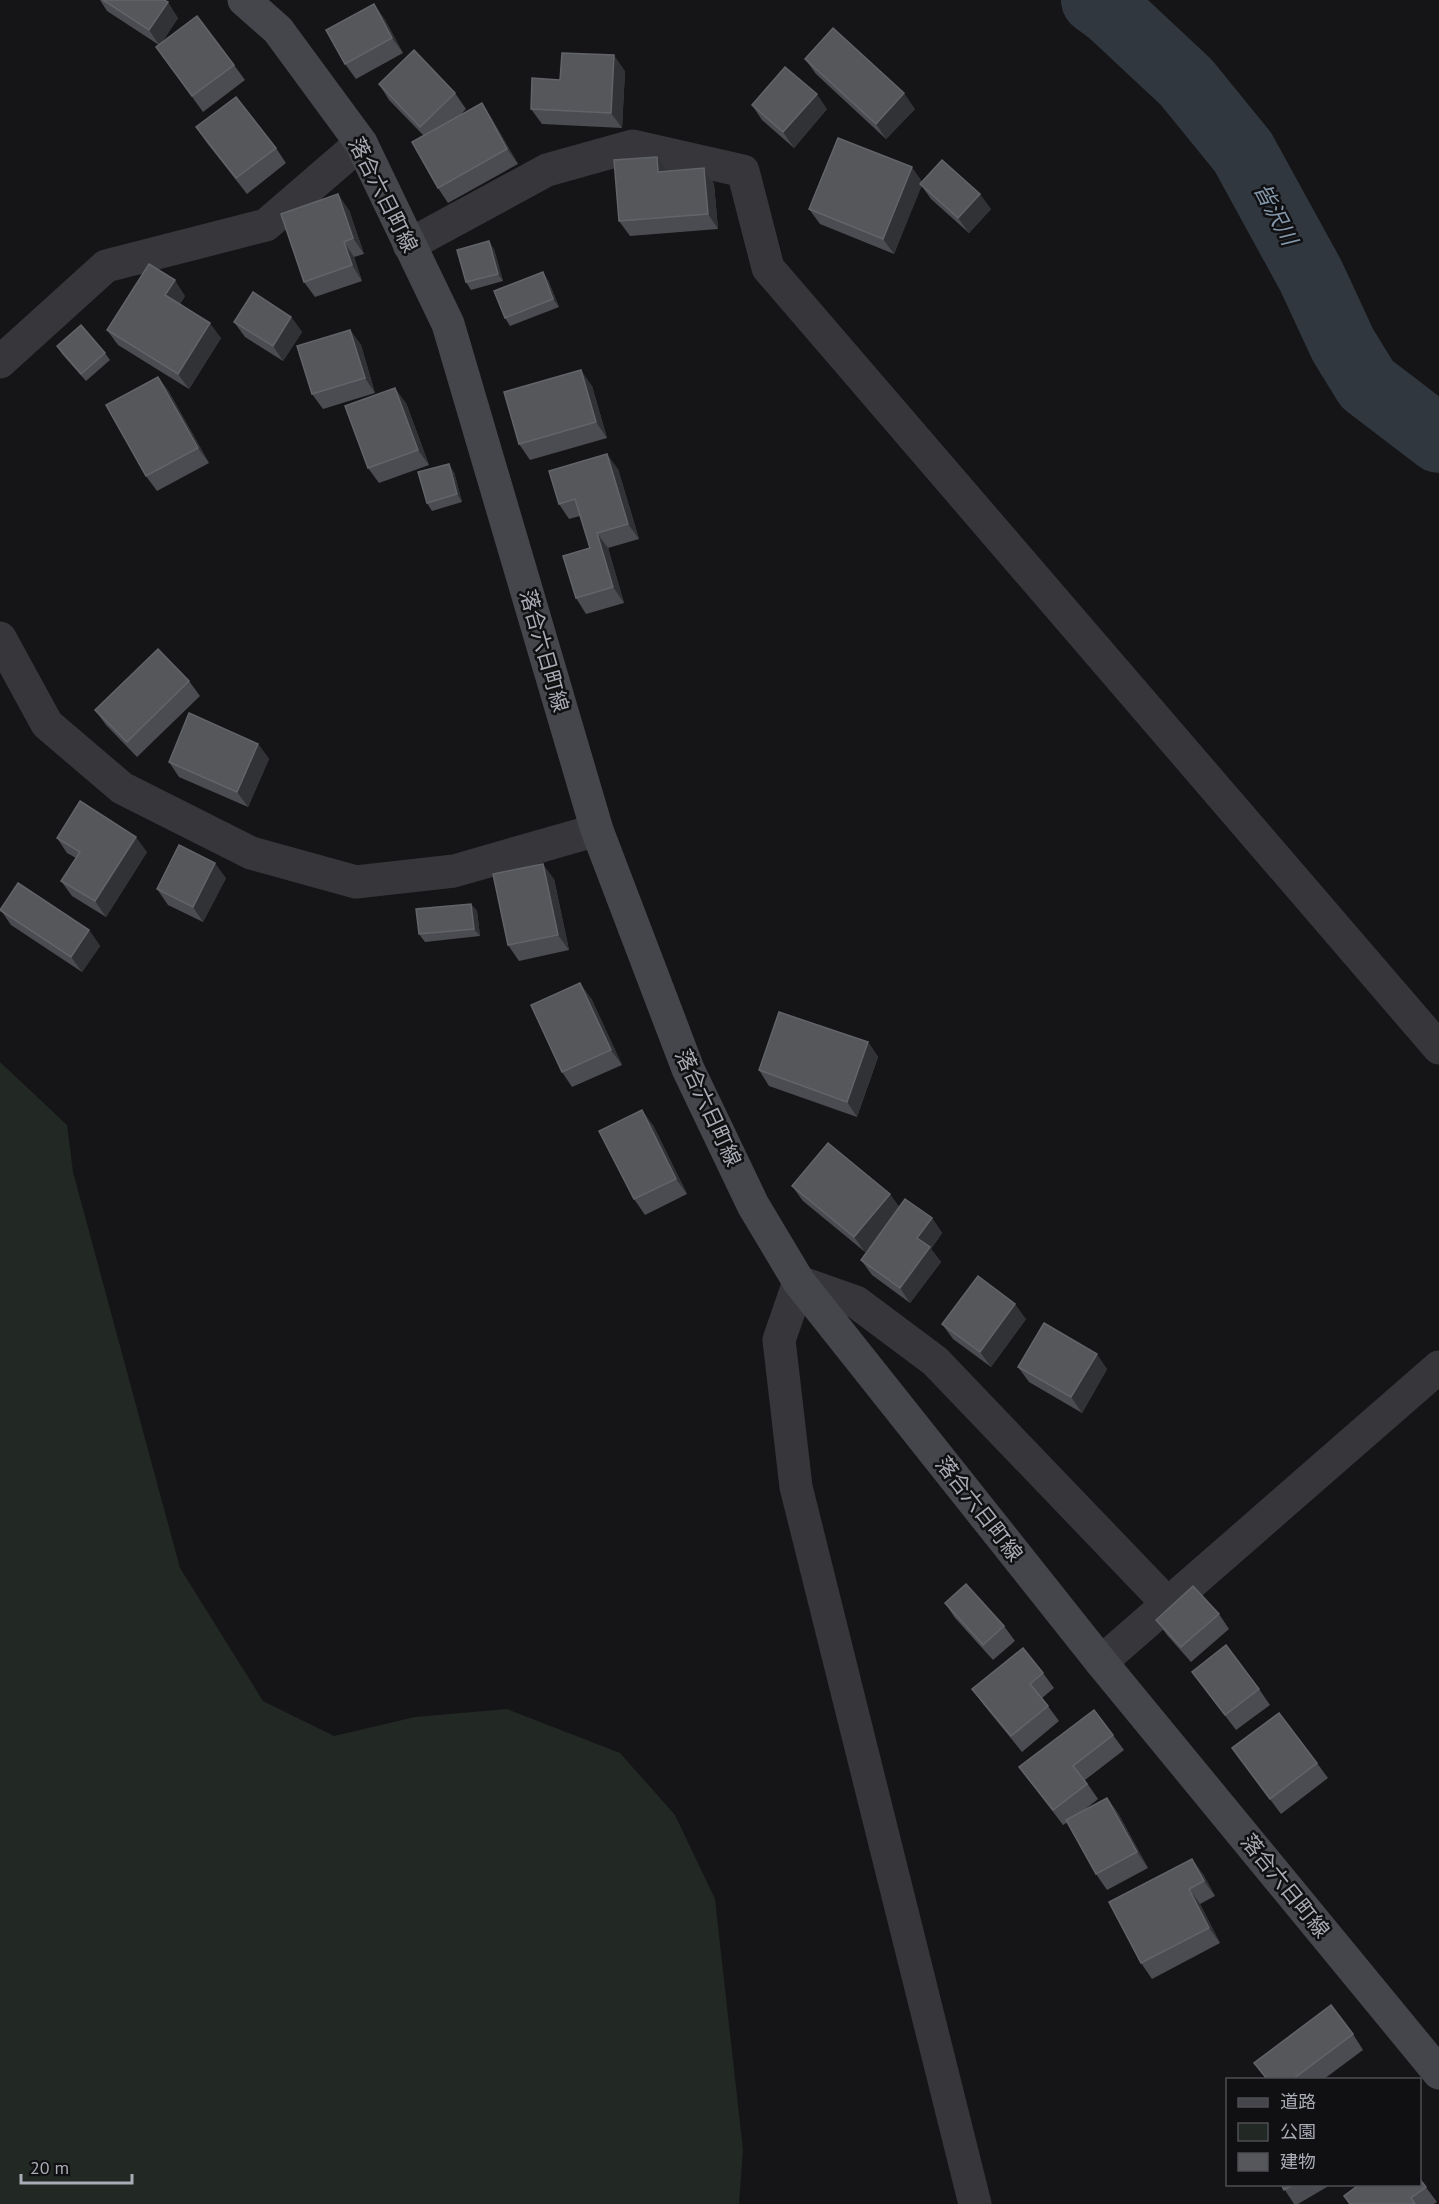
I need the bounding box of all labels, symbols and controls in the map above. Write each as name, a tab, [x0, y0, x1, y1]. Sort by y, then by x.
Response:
street label: 落合六日町線	[343, 133, 424, 257]
water label: 皆沢川	[1248, 178, 1305, 251]
street label: 落合六日町線	[514, 587, 575, 715]
street label: 落合六日町線	[670, 1045, 747, 1171]
street label: 落合六日町線	[930, 1451, 1029, 1567]
street label: 落合六日町線	[1235, 1828, 1336, 1943]
legend	[1226, 2078, 1421, 2186]
text: 道路	[1280, 2090, 1316, 2113]
text: 公園	[1280, 2120, 1316, 2143]
scale bar	[21, 2147, 132, 2185]
text: 建物	[1280, 2150, 1316, 2173]
text: 20 m	[30, 2156, 69, 2179]

